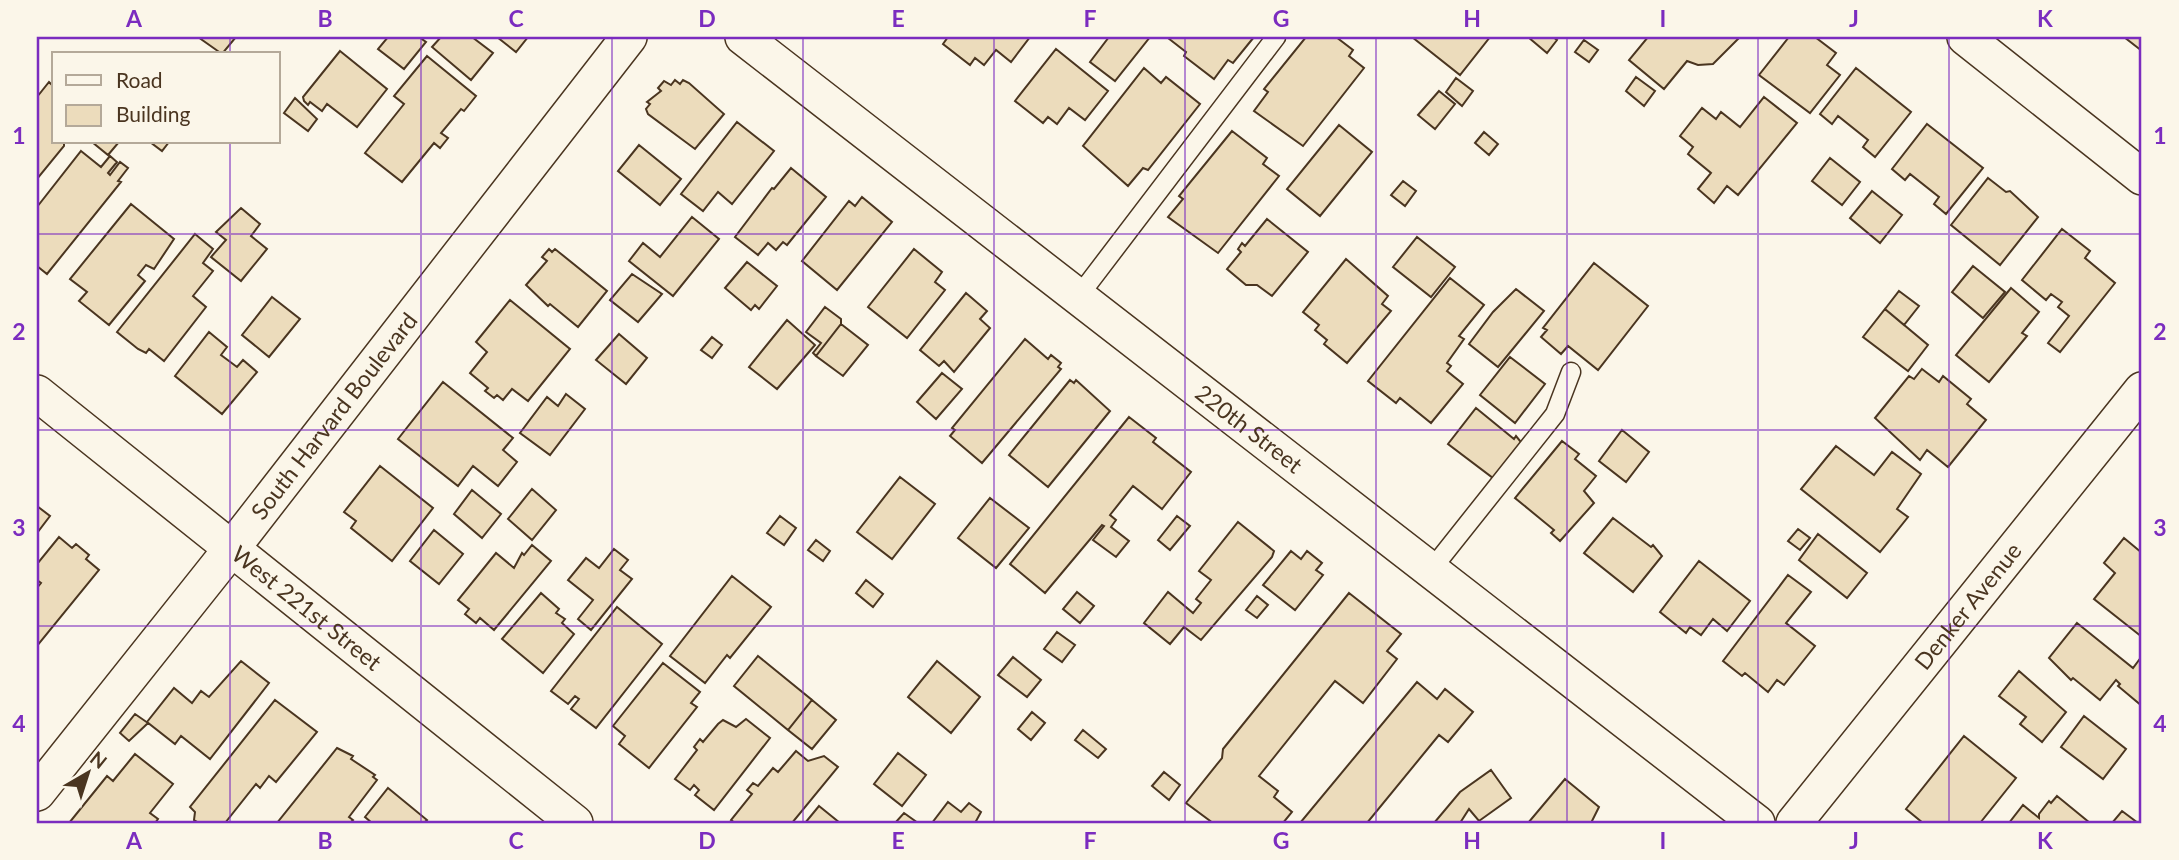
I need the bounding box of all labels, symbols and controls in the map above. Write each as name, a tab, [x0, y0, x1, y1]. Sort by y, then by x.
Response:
text: A	[125, 4, 143, 32]
text: B	[317, 4, 333, 32]
text: C	[508, 4, 524, 32]
text: D	[698, 4, 716, 32]
text: E	[891, 4, 905, 32]
text: F	[1083, 4, 1097, 32]
text: G	[1273, 4, 1289, 32]
text: H	[1463, 4, 1481, 32]
text: I	[1660, 4, 1666, 32]
text: J	[1849, 4, 1859, 32]
text: K	[2037, 4, 2053, 32]
legend	[52, 52, 280, 144]
text: Road	[116, 67, 163, 92]
text: Building	[116, 101, 191, 126]
text: 1	[12, 121, 26, 149]
text: 1	[2153, 121, 2167, 149]
street label: South Harvard Boulevard	[245, 307, 423, 524]
text: 2	[12, 317, 26, 345]
text: 2	[2153, 317, 2167, 345]
street label: 220th Street	[1190, 378, 1309, 479]
text: 3	[12, 513, 26, 541]
text: 3	[2153, 513, 2167, 541]
street label: Denker Avenue	[1908, 537, 2027, 675]
street label: West 221st Street	[227, 539, 388, 676]
text: 4	[12, 709, 26, 737]
text: 4	[2153, 709, 2167, 737]
north arrow	[52, 738, 122, 808]
text: N	[86, 746, 112, 773]
text: A	[125, 826, 143, 854]
text: B	[317, 826, 333, 854]
text: C	[508, 826, 524, 854]
text: D	[698, 826, 716, 854]
text: E	[891, 826, 905, 854]
text: F	[1083, 826, 1097, 854]
text: G	[1273, 826, 1289, 854]
text: H	[1463, 826, 1481, 854]
text: I	[1660, 826, 1666, 854]
text: J	[1849, 826, 1859, 854]
text: K	[2037, 826, 2053, 854]

